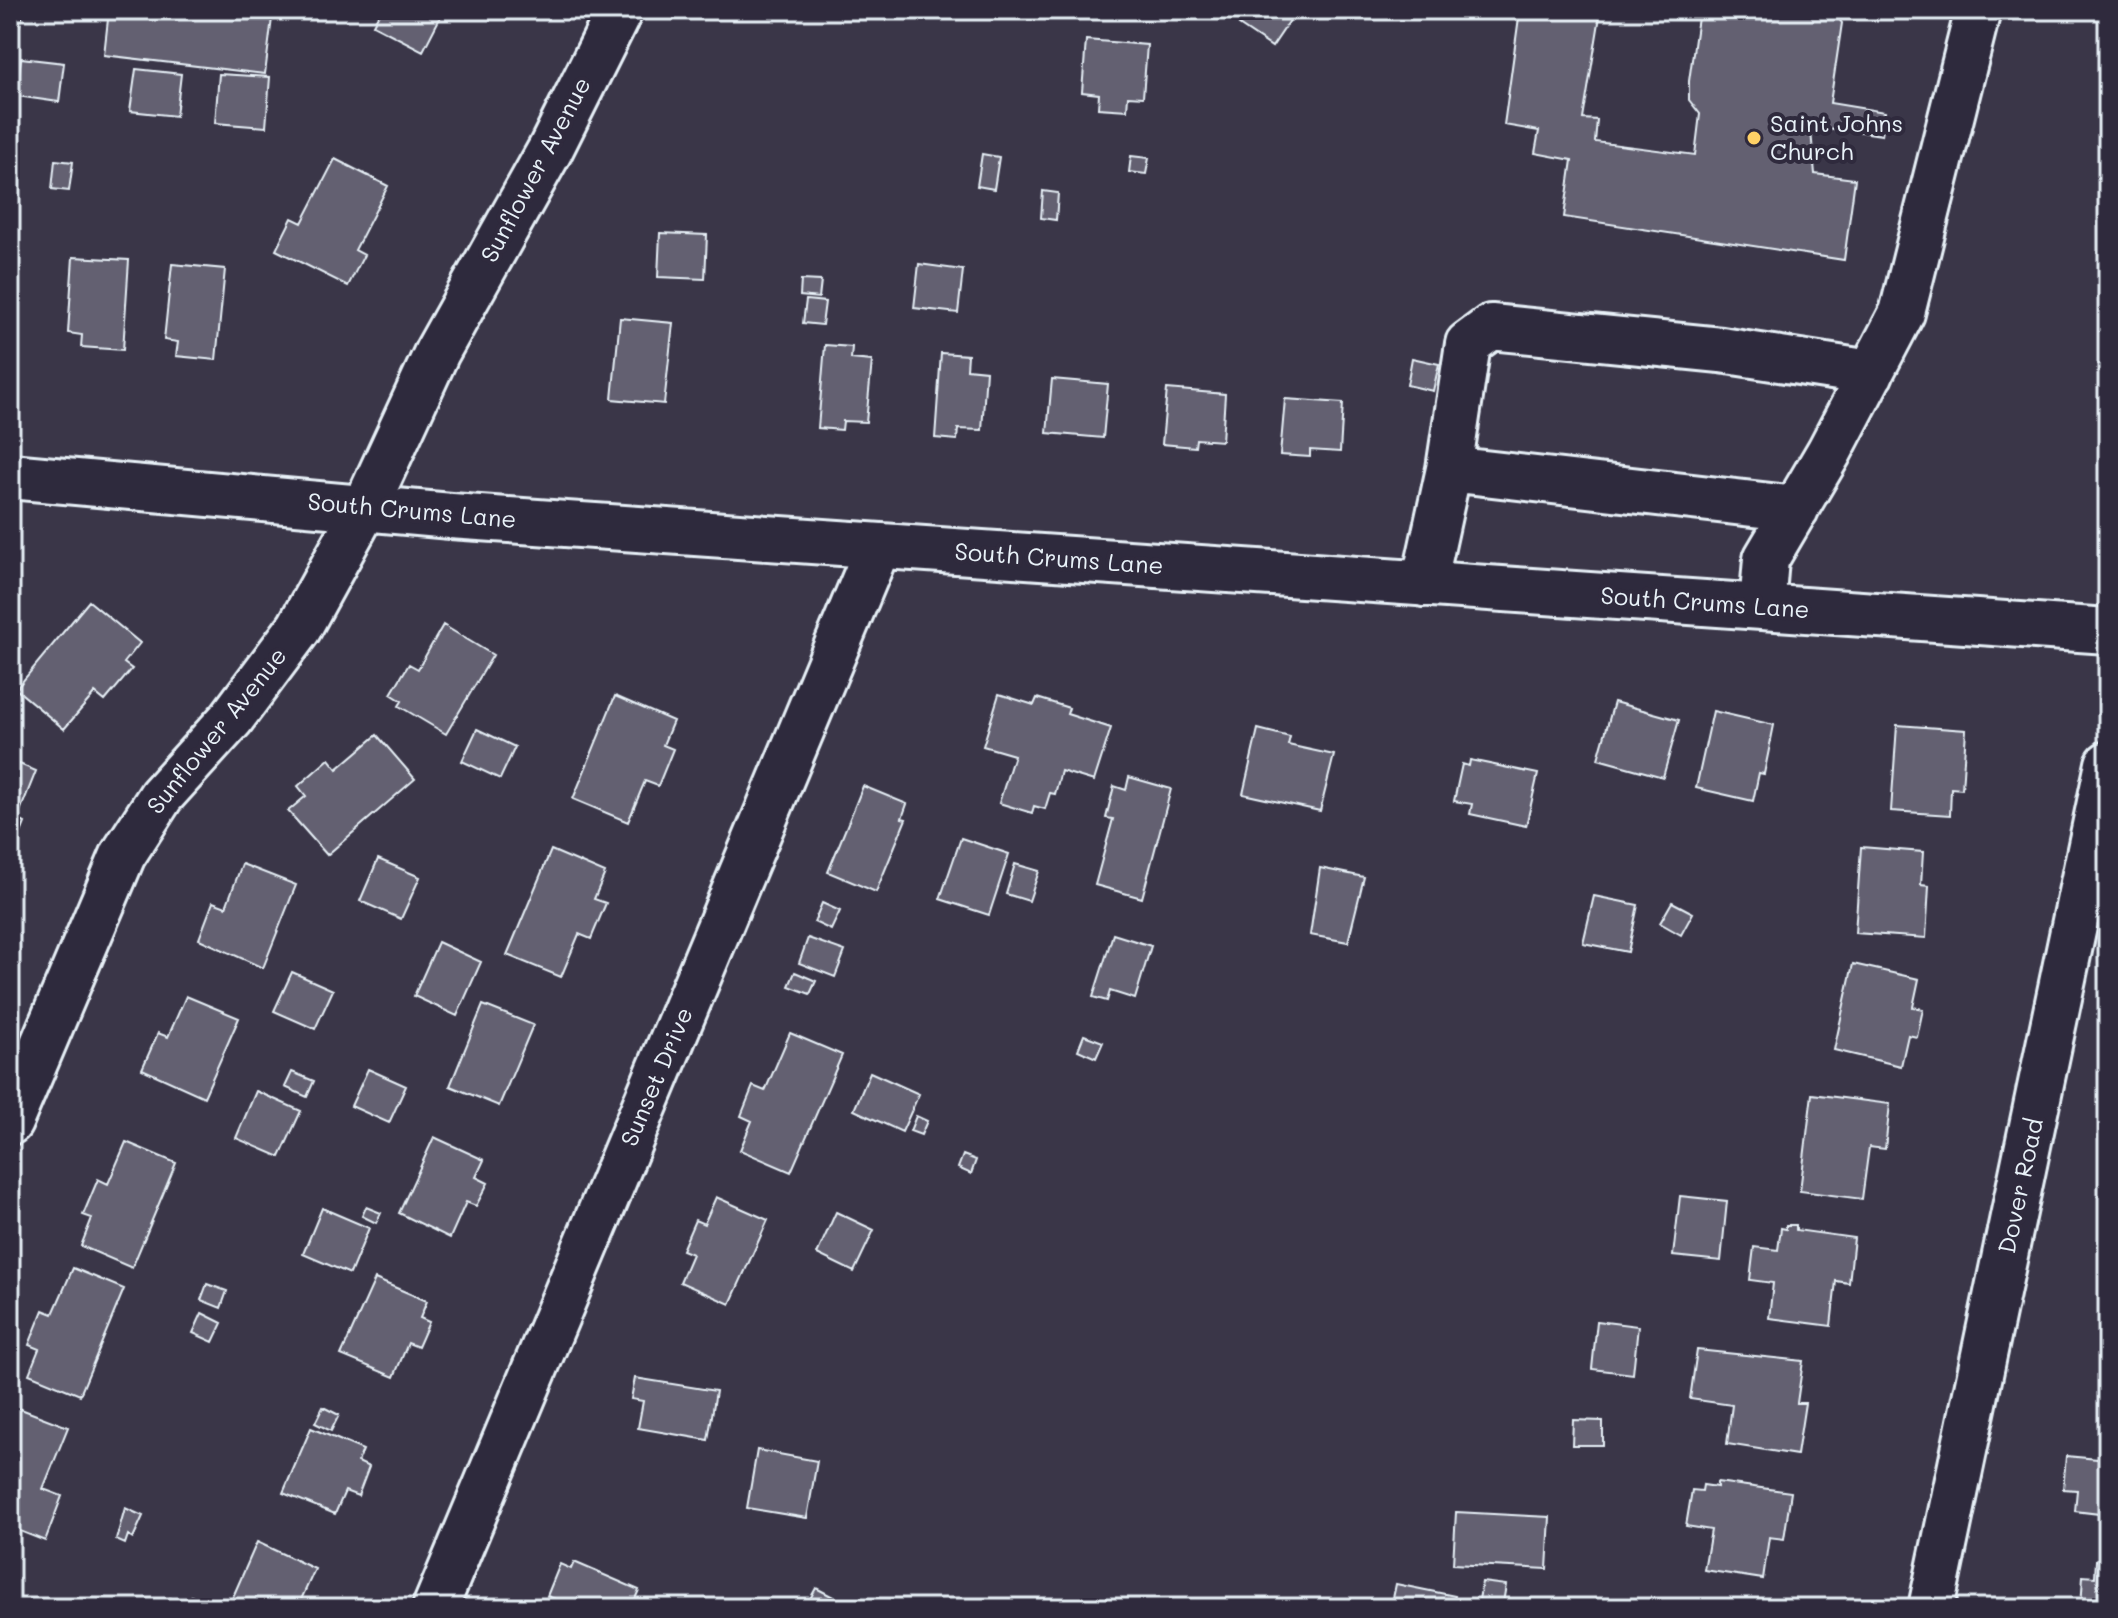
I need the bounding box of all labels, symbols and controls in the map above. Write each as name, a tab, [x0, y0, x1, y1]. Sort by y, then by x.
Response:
street label: Sunflower Avenue	[473, 71, 597, 267]
place label: Saint Johns Church	[1770, 107, 1903, 166]
marker: Saint Johns Church	[1745, 129, 1763, 147]
street label: South Crums Lane	[307, 485, 518, 534]
street label: South Crums Lane	[954, 535, 1165, 580]
street label: South Crums Lane	[1600, 579, 1811, 624]
street label: Sunflower Avenue	[139, 640, 293, 820]
street label: Sunset Drive	[612, 1002, 699, 1151]
street label: Dover Road	[1990, 1115, 2049, 1256]

